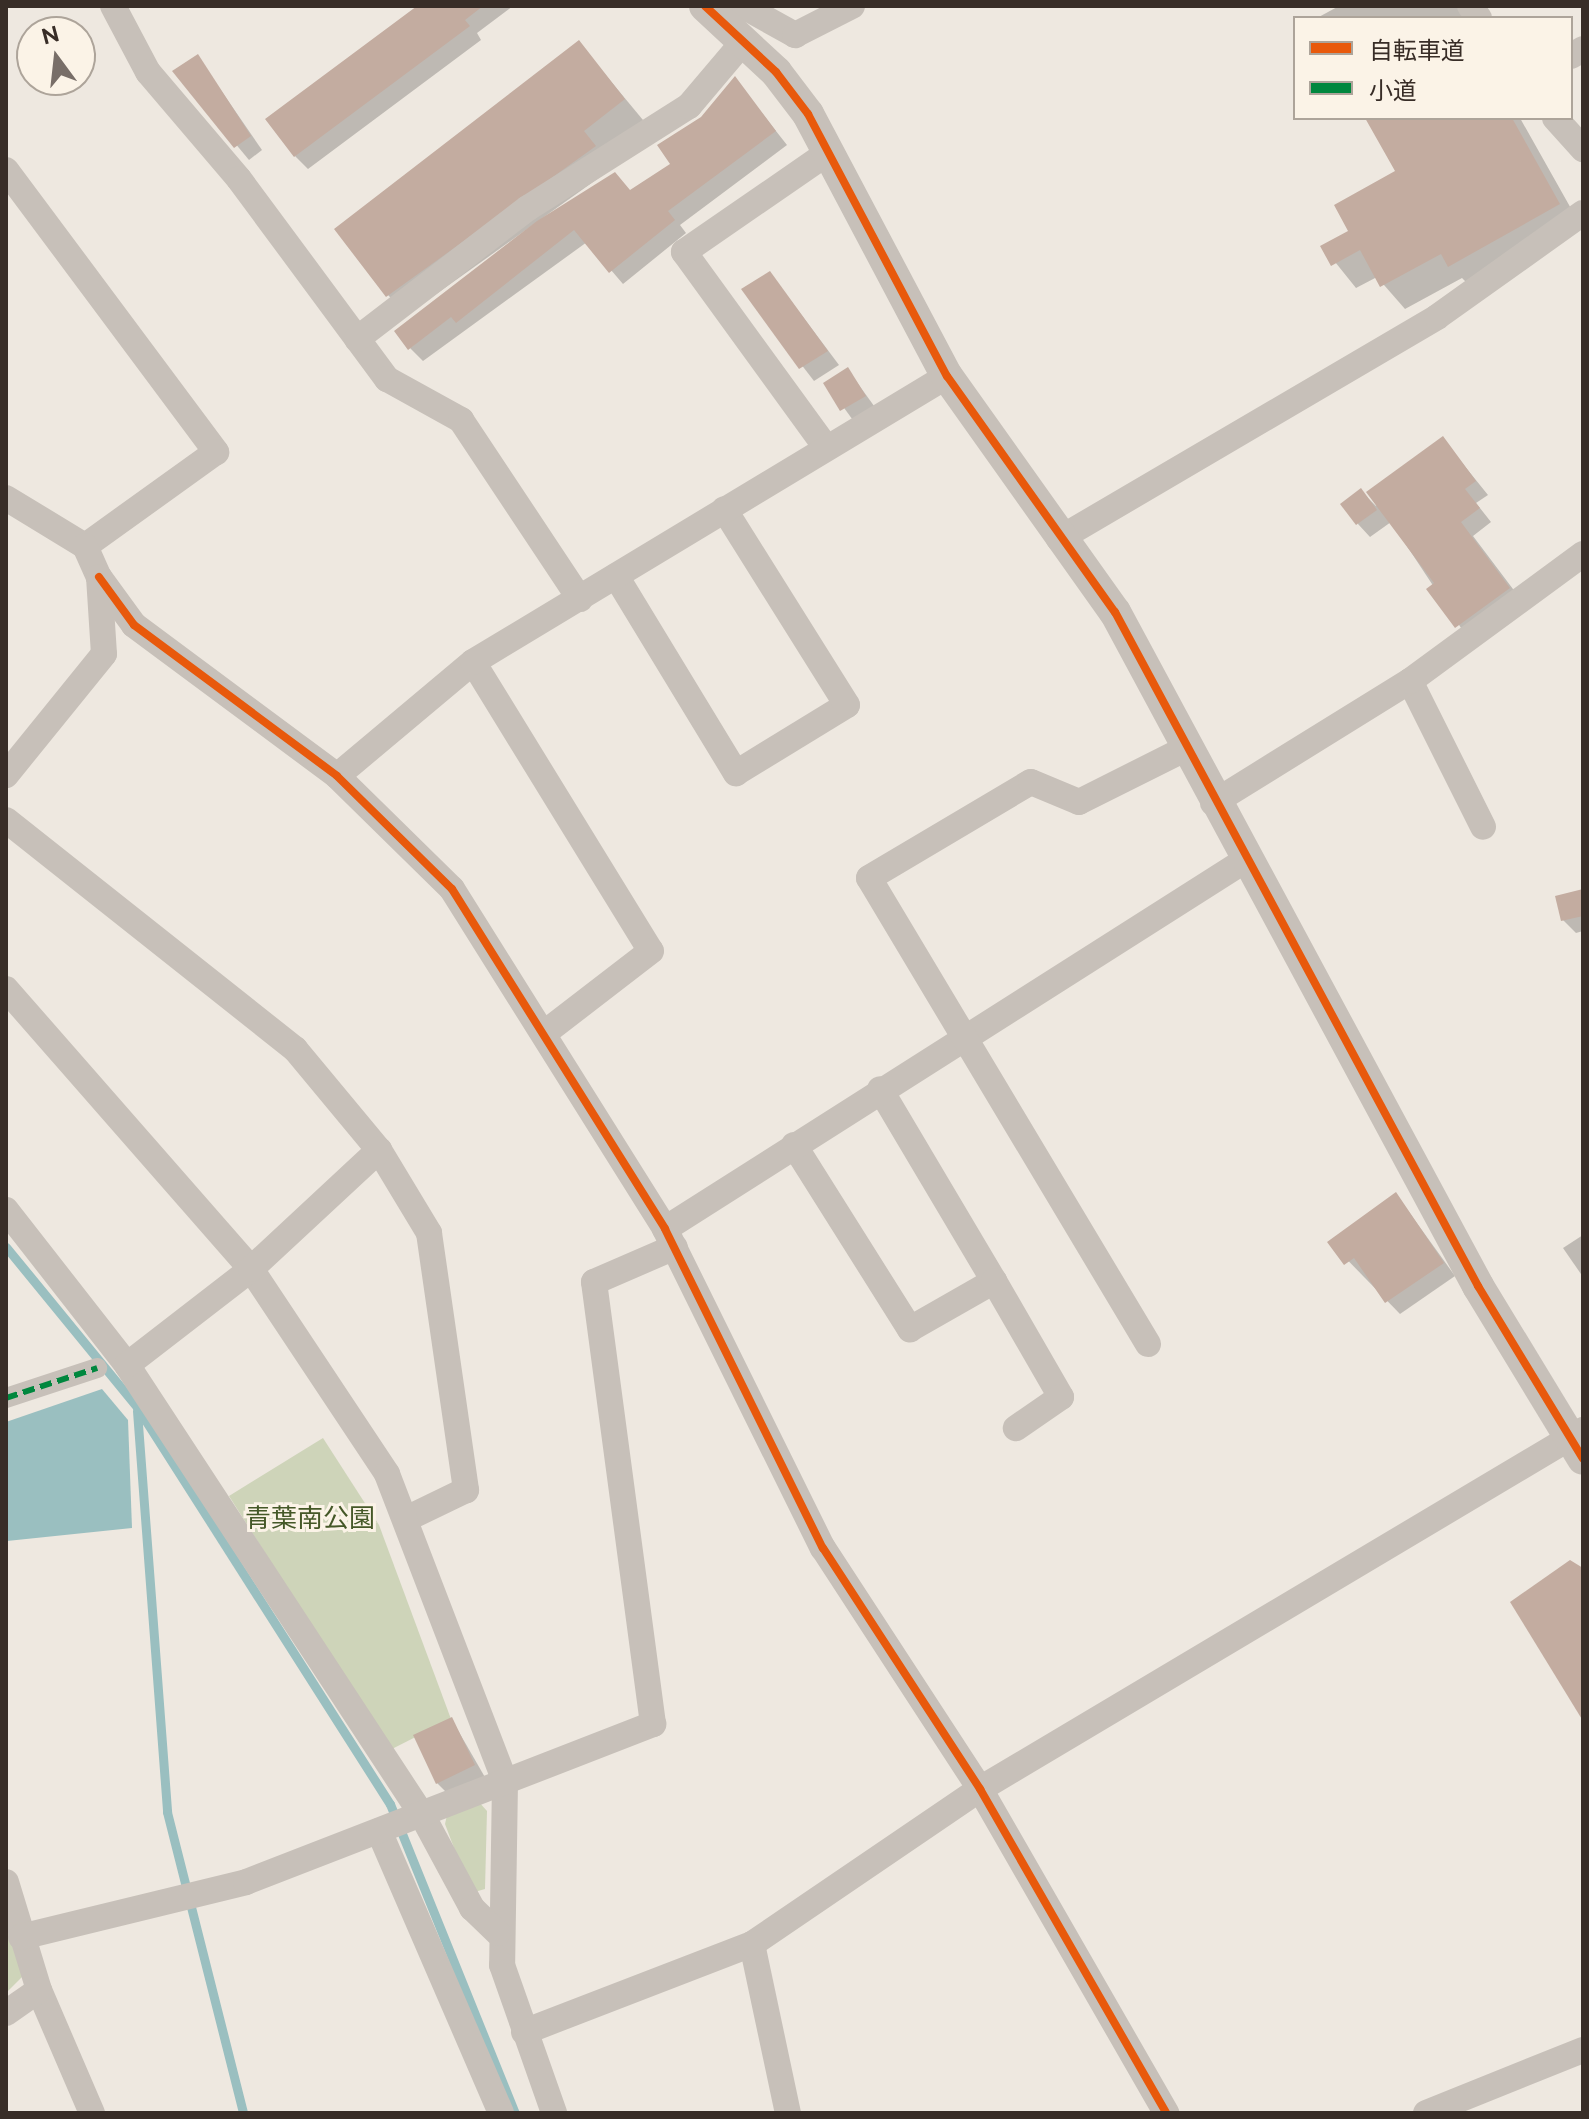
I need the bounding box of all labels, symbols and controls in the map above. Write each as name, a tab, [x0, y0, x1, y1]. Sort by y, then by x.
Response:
north arrow	[16, 16, 96, 96]
legend	[1293, 16, 1573, 120]
text: N	[39, 20, 62, 49]
text: 自転車道	[1369, 36, 1465, 65]
text: 小道	[1369, 76, 1417, 105]
park label: 青葉南公園	[245, 1503, 375, 1535]

